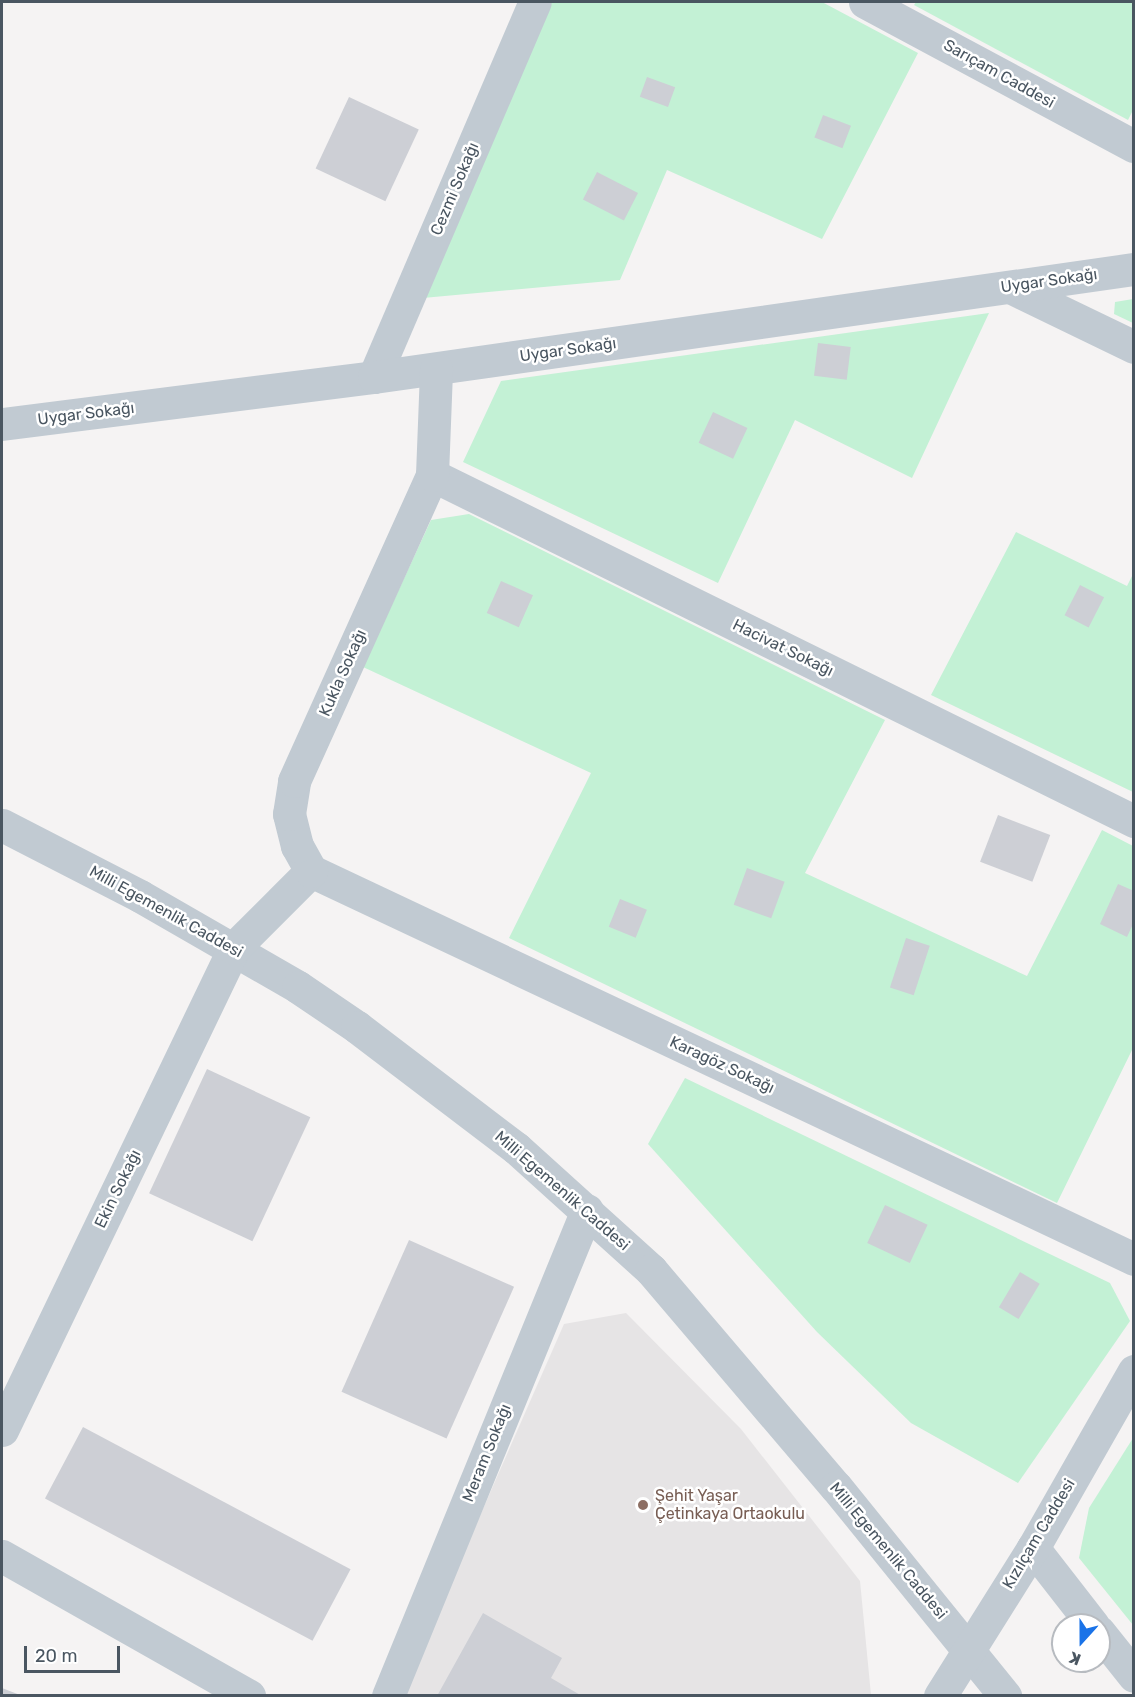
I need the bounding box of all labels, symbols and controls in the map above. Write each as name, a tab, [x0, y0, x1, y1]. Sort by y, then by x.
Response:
street label: Sarıçam Caddesi	[940, 36, 1058, 112]
street label: Cezmi Sokağı	[427, 140, 483, 238]
street label: Uygar Sokağı	[999, 265, 1099, 297]
street label: Uygar Sokağı	[518, 334, 618, 366]
street label: Uygar Sokağı	[36, 399, 136, 429]
street label: Hacivat Sokağı	[729, 615, 837, 681]
street label: Kukla Sokağı	[315, 626, 371, 720]
street label: Milli Egemenlik Caddesi	[86, 862, 246, 962]
street label: Karagöz Sokağı	[667, 1032, 777, 1098]
street label: Milli Egemenlik Caddesi	[491, 1127, 633, 1255]
street label: Ekin Sokağı	[91, 1147, 145, 1231]
street label: Meram Sokağı	[459, 1401, 515, 1505]
street label: Kızılçam Caddesi	[999, 1476, 1079, 1592]
street label: Milli Egemenlik Caddesi	[825, 1479, 951, 1623]
place label: Şehit Yaşar Çetinkaya Ortaokulu	[655, 1486, 805, 1524]
marker: Şehit Yaşar Çetinkaya Ortaokulu	[636, 1498, 650, 1512]
north arrow	[1051, 1613, 1111, 1673]
scale bar	[27, 1634, 123, 1672]
text: 20 m	[35, 1645, 77, 1667]
text: K	[1067, 1648, 1083, 1669]

